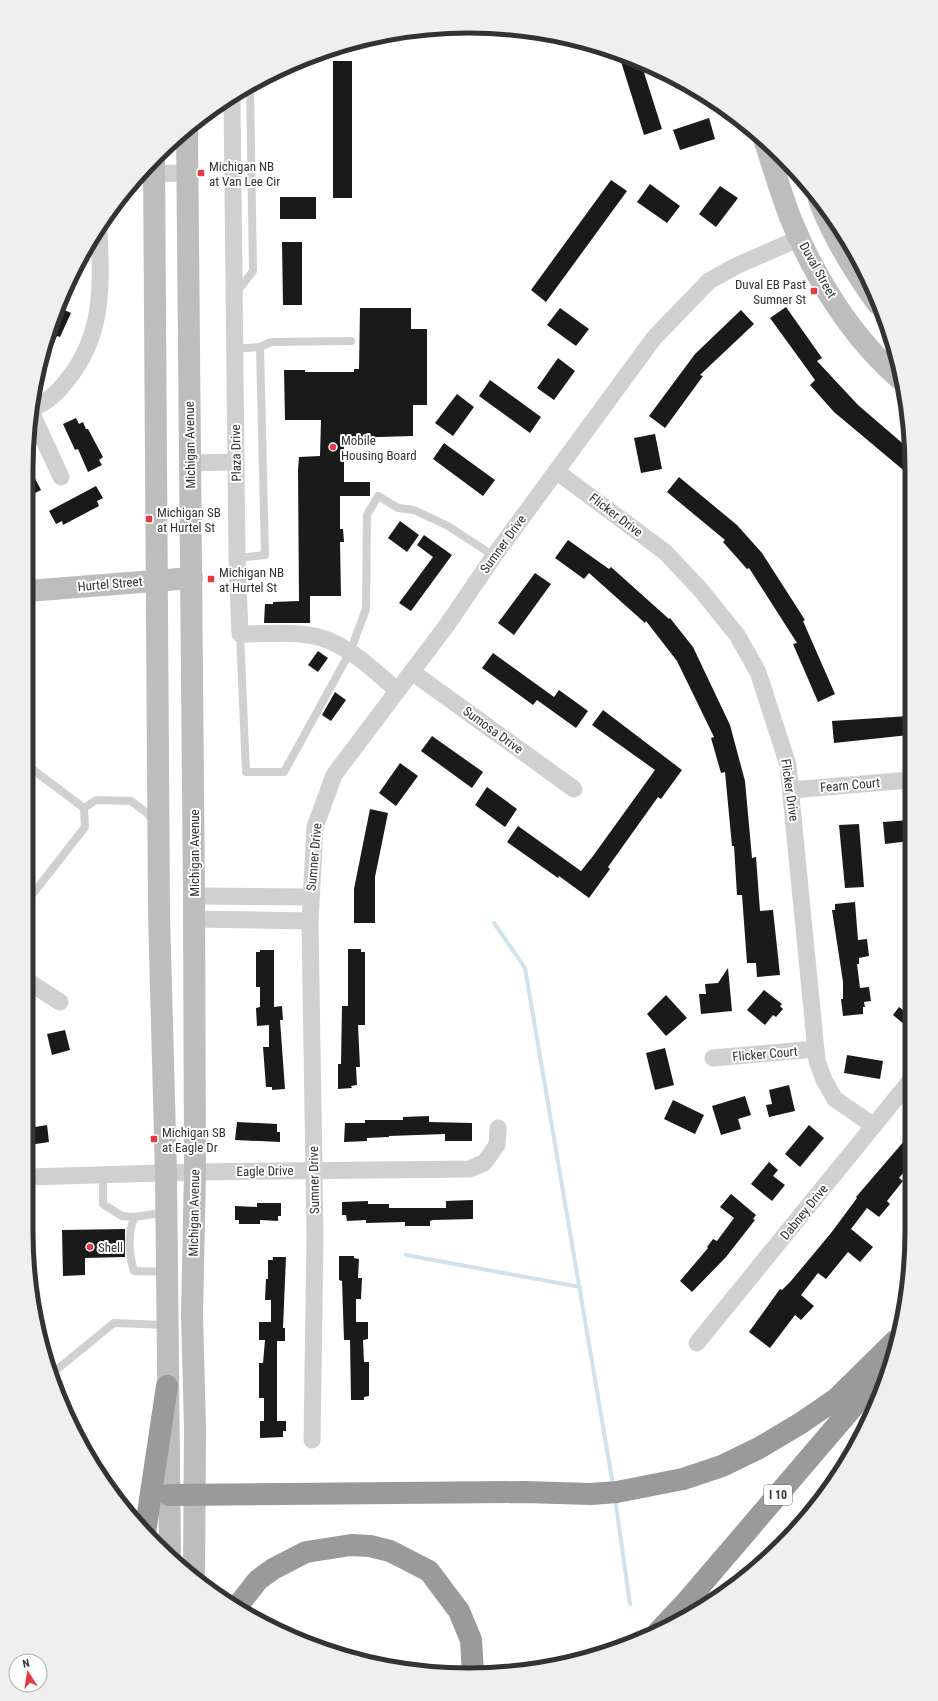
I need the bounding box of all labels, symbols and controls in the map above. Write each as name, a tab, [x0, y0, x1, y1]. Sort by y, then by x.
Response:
place label: Michigan NB at Van Lee Cir	[209, 159, 280, 189]
marker: Michigan NB at Van Lee Cir	[196, 168, 206, 178]
street label: Duval Street	[796, 239, 840, 301]
place label: Duval EB Past Sumner St	[735, 277, 806, 307]
marker: Duval EB Past Sumner St	[809, 286, 819, 296]
street label: Michigan Avenue	[182, 401, 198, 489]
street label: Plaza Drive	[228, 424, 244, 482]
place label: Mobile Housing Board	[341, 433, 417, 463]
marker: Mobile Housing Board	[328, 442, 338, 452]
street label: Flicker Drive	[586, 490, 646, 540]
place label: Michigan SB at Hurtel St	[157, 505, 221, 535]
street label: Sumner Drive	[477, 512, 529, 576]
marker: Michigan SB at Hurtel St	[144, 514, 154, 524]
place label: Michigan NB at Hurtel St	[219, 565, 284, 595]
street label: Hurtel Street	[77, 574, 143, 594]
marker: Michigan NB at Hurtel St	[206, 574, 216, 584]
street label: Sumosa Drive	[460, 703, 526, 757]
street label: Flicker Drive	[778, 758, 802, 822]
street label: Fearn Court	[819, 775, 881, 795]
street label: Michigan Avenue	[187, 809, 202, 897]
street label: Sumner Drive	[304, 822, 324, 892]
street label: Flicker Court	[732, 1044, 798, 1064]
place label: Michigan SB at Eagle Dr	[162, 1125, 226, 1155]
marker: Michigan SB at Eagle Dr	[149, 1134, 159, 1144]
street label: Sumner Drive	[306, 1146, 322, 1214]
street label: Eagle Drive	[236, 1163, 294, 1179]
street label: Michigan Avenue	[186, 1169, 202, 1257]
street label: Dabney Drive	[777, 1181, 831, 1243]
place label: Shell	[98, 1240, 123, 1255]
marker: Shell	[85, 1242, 95, 1252]
road number: I 10	[764, 1485, 792, 1505]
north arrow	[8, 1653, 48, 1693]
text: N	[21, 1657, 31, 1671]

